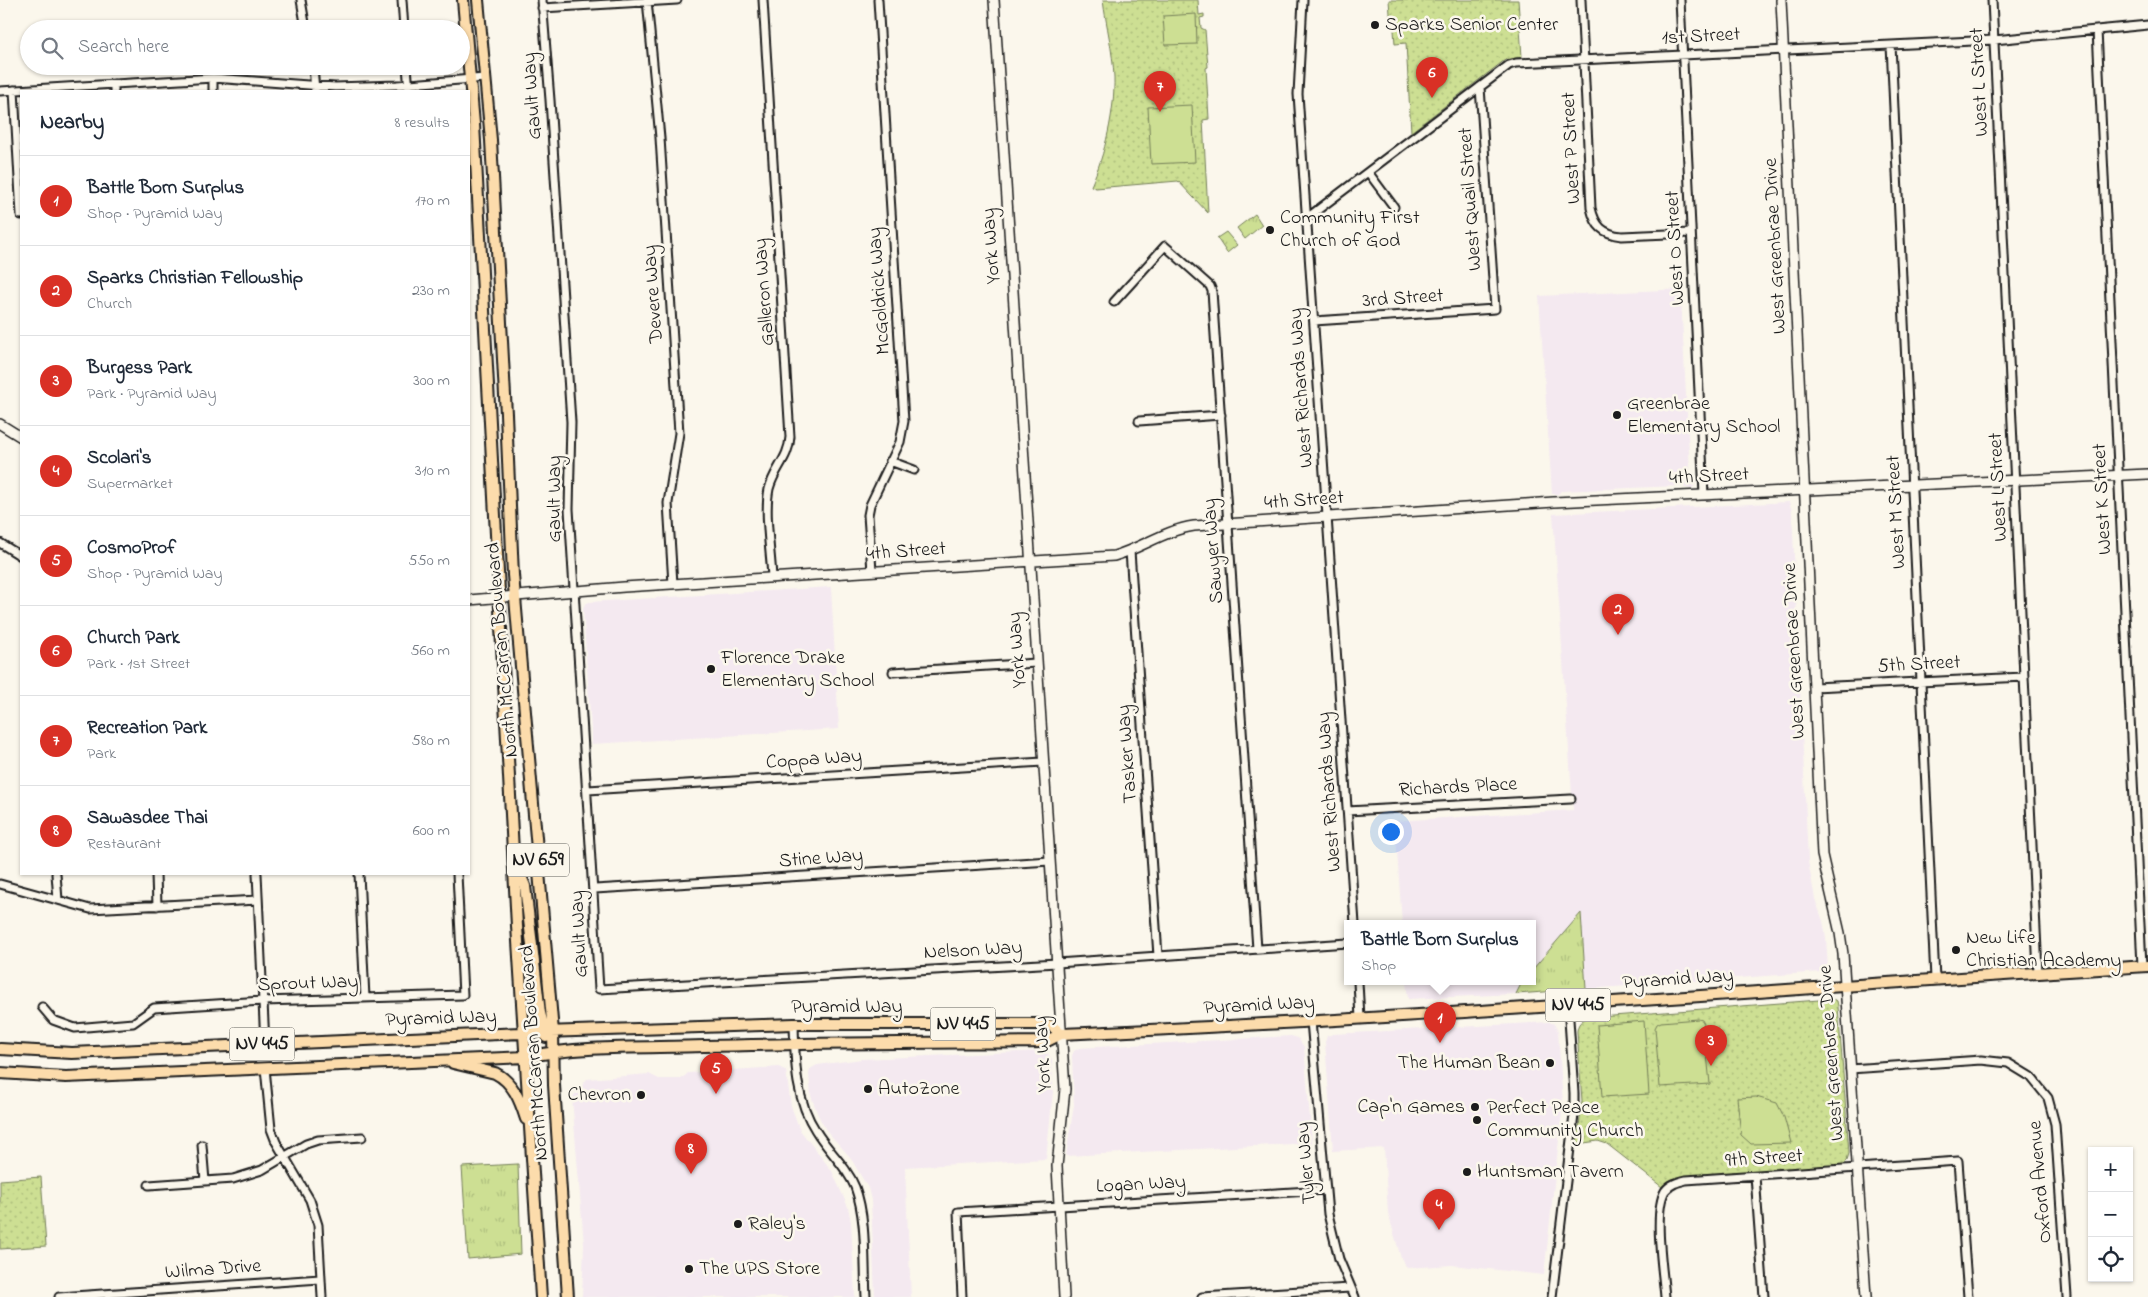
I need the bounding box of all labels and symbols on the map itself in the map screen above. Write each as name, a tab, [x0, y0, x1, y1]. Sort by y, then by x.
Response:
place label: Sparks Senior Center	[1385, 11, 1559, 40]
marker: Sparks Senior Center	[1369, 19, 1381, 31]
street label: 1st Street	[1661, 20, 1741, 54]
street label: West L Street	[1963, 26, 1997, 137]
street label: Gault Way	[515, 51, 551, 141]
pin: 6	[1416, 57, 1448, 98]
pin: 7	[1144, 71, 1176, 112]
street label: West P Street	[1555, 91, 1589, 205]
street label: West Quail Street	[1452, 126, 1490, 272]
street label: West Greenbrae Drive	[1757, 157, 1795, 335]
street label: West O Street	[1658, 190, 1693, 306]
place label: Community First Church of God	[1280, 204, 1420, 256]
street label: York Way	[975, 207, 1009, 285]
marker: Community First Church of God	[1264, 224, 1276, 236]
street label: McGoldrick Way	[861, 226, 899, 356]
street label: Galleron Way	[747, 237, 783, 347]
street label: Devere Way	[636, 244, 672, 345]
street label: 3rd Street	[1362, 282, 1445, 316]
street label: West Richards Way	[1282, 307, 1322, 469]
place label: Greenbrae Elementary School	[1627, 390, 1780, 442]
marker: Greenbrae Elementary School	[1611, 409, 1623, 421]
street label: West L Street	[1982, 431, 2016, 542]
street label: West K Street	[2086, 442, 2120, 555]
street label: West M Street	[1880, 454, 1914, 570]
street label: Gault Way	[541, 455, 570, 543]
street label: 4th Street	[1668, 460, 1750, 494]
street label: 4th Street	[1263, 484, 1345, 518]
street label: Sawyer Way	[1196, 497, 1232, 605]
street label: 4th Street	[865, 535, 947, 569]
street label: North McCarran Boulevard	[479, 541, 527, 759]
street label: West Greenbrae Drive	[1776, 562, 1814, 740]
pin: 2	[1602, 594, 1634, 635]
street label: York Way	[1001, 611, 1035, 689]
place label: Florence Drake Elementary School	[720, 644, 874, 696]
street label: 5th Street	[1877, 648, 1962, 682]
marker: Florence Drake Elementary School	[705, 663, 717, 675]
street label: Tasker Way	[1110, 704, 1146, 804]
street label: West Richards Way	[1310, 711, 1350, 873]
street label: Coppa Way	[765, 742, 863, 778]
street label: Richards Place	[1398, 770, 1518, 806]
your location	[1378, 819, 1404, 845]
street label: Stine Way	[778, 842, 864, 876]
road number: NV 659	[507, 844, 569, 876]
street label: Gault Way	[563, 890, 597, 978]
place label: New Life Christian Academy	[1966, 924, 2121, 976]
street label: Nelson Way	[923, 934, 1023, 968]
street label: North McCarran Boulevard	[513, 944, 557, 1162]
marker: New Life Christian Academy	[1950, 944, 1962, 956]
street label: Pyramid Way	[1621, 962, 1735, 998]
street label: West Greenbrae Drive	[1811, 964, 1853, 1142]
street label: Sprout Way	[257, 968, 359, 1000]
road number: NV 445	[1546, 988, 1610, 1022]
street label: Pyramid Way	[1203, 989, 1315, 1023]
street label: Pyramid Way	[791, 993, 903, 1022]
pin: 1	[1424, 1002, 1456, 1043]
street label: Pyramid Way	[385, 1003, 497, 1035]
road number: NV 445	[930, 1008, 996, 1040]
street label: York Way	[1028, 1015, 1060, 1093]
pin: 3	[1695, 1025, 1727, 1066]
road number: NV 445	[230, 1028, 294, 1060]
place label: The Human Bean	[1398, 1049, 1540, 1078]
pin: 5	[700, 1053, 732, 1094]
marker: The Human Bean	[1544, 1057, 1556, 1069]
place label: AutoZone	[878, 1075, 959, 1104]
place label: Chevron	[567, 1081, 631, 1110]
marker: AutoZone	[862, 1083, 874, 1095]
marker: Chevron	[635, 1089, 647, 1101]
place label: Cap'n Games	[1357, 1093, 1465, 1122]
place label: Perfect Peace Community Church	[1487, 1094, 1644, 1146]
marker: Cap'n Games	[1469, 1101, 1481, 1113]
marker: Perfect Peace Community Church	[1471, 1114, 1483, 1126]
street label: Oxford Avenue	[2021, 1120, 2061, 1244]
street label: Tyler Way	[1289, 1121, 1325, 1205]
pin: 8	[675, 1133, 707, 1174]
street label: 9th Street	[1724, 1142, 1804, 1176]
place label: Huntsman Tavern	[1477, 1158, 1624, 1187]
marker: Huntsman Tavern	[1461, 1166, 1473, 1178]
street label: Logan Way	[1095, 1168, 1187, 1203]
pin: 4	[1423, 1189, 1455, 1230]
place label: Raley's	[748, 1210, 806, 1239]
marker: Raley's	[732, 1218, 744, 1230]
street label: Wilma Drive	[164, 1252, 262, 1288]
place label: The UPS Store	[699, 1255, 820, 1284]
marker: The UPS Store	[683, 1263, 695, 1275]

